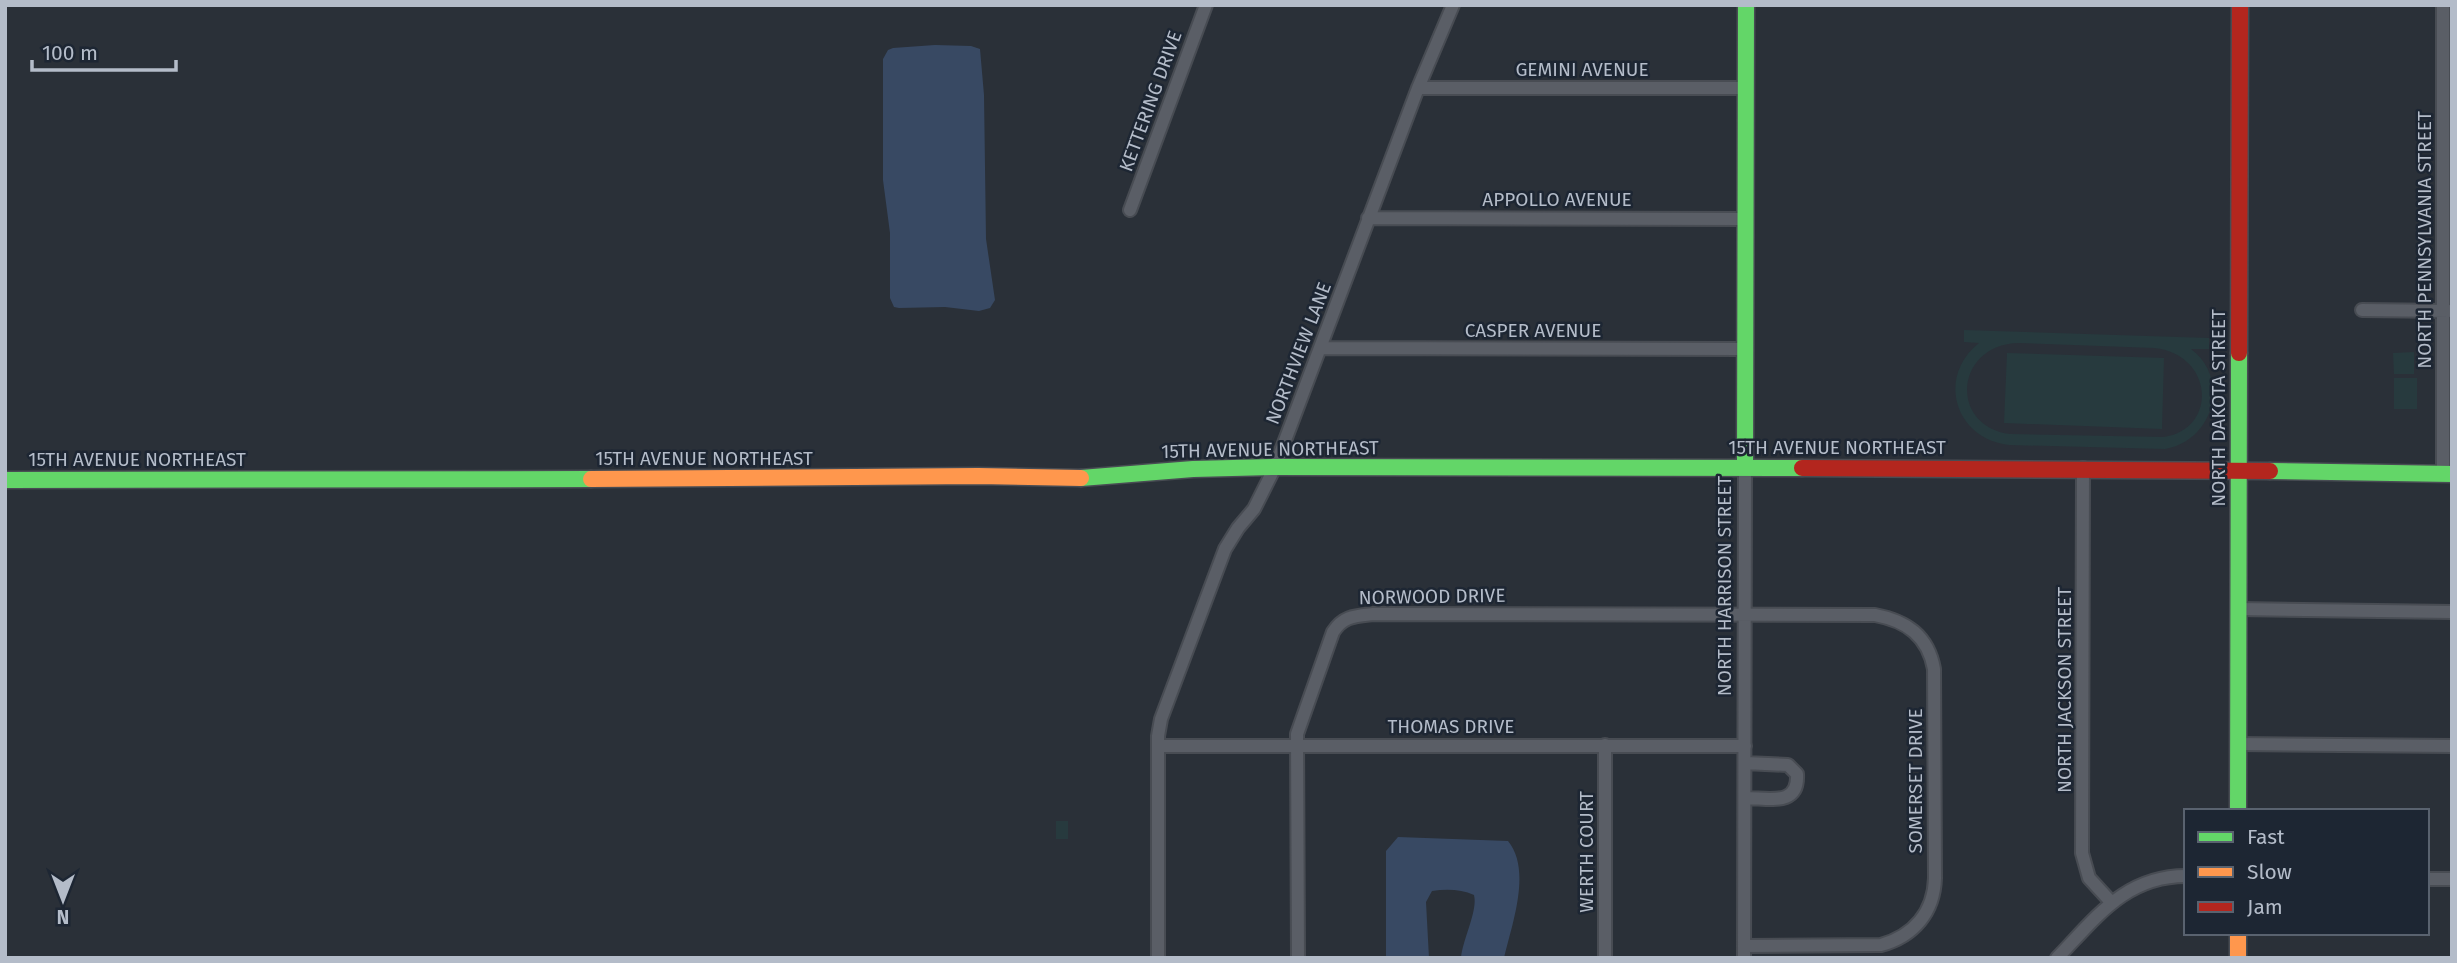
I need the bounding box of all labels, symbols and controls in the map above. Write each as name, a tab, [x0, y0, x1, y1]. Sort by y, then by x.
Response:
scale bar	[32, 28, 175, 72]
street label: KETTERING DRIVE	[1114, 28, 1187, 175]
text: 100 m	[42, 40, 98, 66]
street label: GEMINI AVENUE	[1515, 58, 1649, 81]
street label: NORTH PENNSYLVANIA STREET	[2413, 111, 2436, 369]
street label: APPOLLO AVENUE	[1482, 188, 1632, 211]
street label: NORTHVIEW LANE	[1261, 279, 1336, 428]
street label: NORTH DAKOTA STREET	[2207, 309, 2230, 507]
street label: CASPER AVENUE	[1465, 319, 1601, 342]
street label: 15TH AVENUE NORTHEAST	[1161, 436, 1379, 463]
street label: 15TH AVENUE NORTHEAST	[1728, 436, 1946, 459]
street label: 15TH AVENUE NORTHEAST	[595, 447, 813, 470]
street label: 15TH AVENUE NORTHEAST	[28, 448, 246, 471]
street label: NORTH HARRISON STREET	[1713, 476, 1736, 696]
street label: NORWOOD DRIVE	[1358, 584, 1506, 609]
street label: NORTH JACKSON STREET	[2053, 587, 2076, 793]
street label: SOMERSET DRIVE	[1904, 708, 1927, 854]
street label: THOMAS DRIVE	[1388, 715, 1514, 738]
street label: WERTH COURT	[1575, 791, 1598, 913]
legend	[2184, 809, 2429, 935]
text: Fast	[2247, 824, 2285, 850]
text: Slow	[2247, 859, 2292, 885]
north arrow	[28, 865, 98, 935]
text: Jam	[2247, 894, 2283, 920]
text: N	[57, 905, 69, 928]

